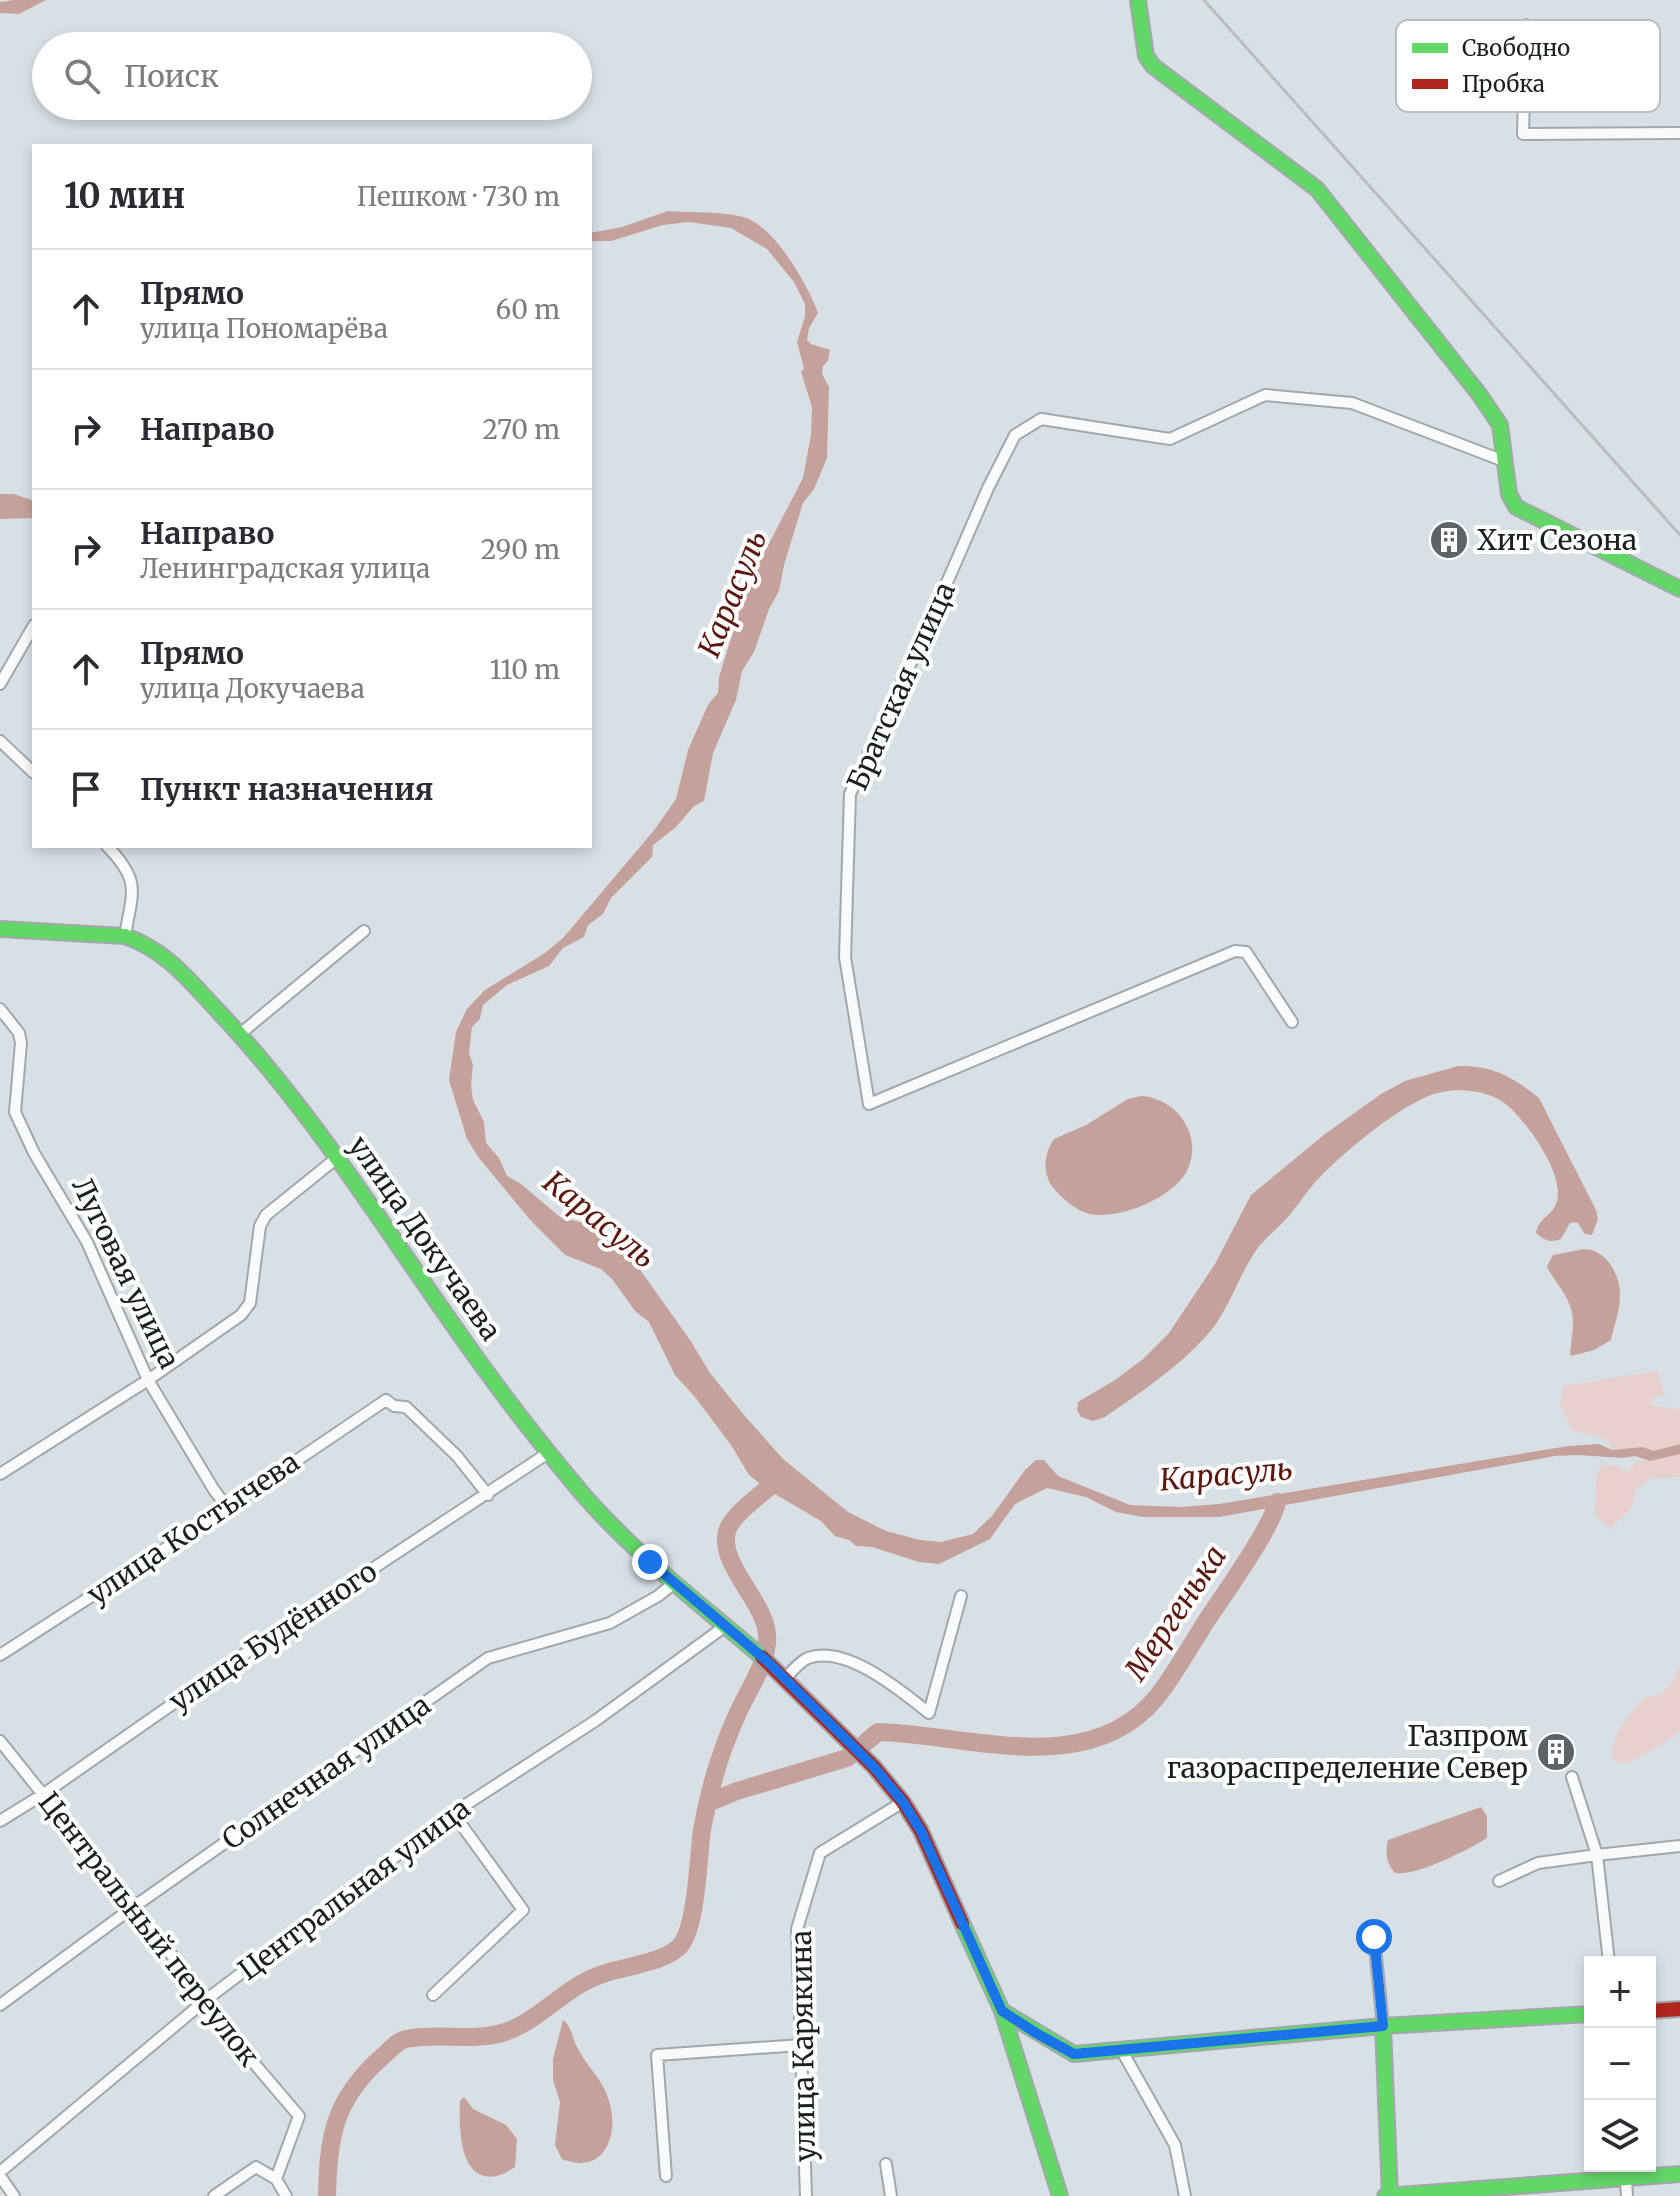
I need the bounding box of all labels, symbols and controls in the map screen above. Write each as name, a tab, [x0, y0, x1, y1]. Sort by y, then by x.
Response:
legend	[1396, 20, 1660, 112]
search box	[32, 32, 592, 120]
text: Свободно	[1462, 34, 1570, 62]
icon: search	[60, 54, 104, 98]
text: Поиск	[124, 57, 219, 95]
text: Пробка	[1462, 70, 1545, 98]
text: 10 мин	[64, 175, 185, 217]
text: Пешком · 730 m	[357, 180, 560, 213]
text: Прямо	[140, 274, 244, 312]
icon: ahead	[64, 287, 108, 331]
text: 60 m	[496, 293, 560, 326]
text: улица Пономарёва	[140, 312, 388, 345]
icon: right	[64, 407, 108, 451]
text: Направо	[140, 410, 274, 448]
text: 270 m	[483, 413, 560, 446]
text: Направо	[140, 514, 274, 552]
building icon: Хит Сезона	[1428, 519, 1470, 561]
place label: Хит Сезона	[1477, 522, 1637, 558]
water label: Карасуль	[689, 525, 775, 663]
icon: right	[64, 527, 108, 571]
text: 290 m	[481, 533, 560, 566]
text: Ленинградская улица	[140, 552, 430, 585]
street label: Братская улица	[839, 576, 963, 796]
text: Прямо	[140, 634, 244, 672]
icon: ahead	[64, 647, 108, 691]
text: 110 m	[490, 653, 560, 686]
text: улица Докучаева	[140, 672, 365, 705]
icon: arrive	[64, 767, 108, 811]
text: Пункт назначения	[140, 770, 434, 808]
street label: улица Докучаева	[341, 1129, 509, 1347]
water label: Карасуль	[536, 1162, 663, 1276]
street label: Луговая улица	[64, 1172, 188, 1374]
street label: улица Костычева	[80, 1444, 306, 1612]
water label: Карасуль	[1158, 1449, 1294, 1499]
water label: Мергенька	[1115, 1538, 1234, 1689]
route end	[632, 1544, 668, 1580]
street label: улица Будённого	[162, 1553, 384, 1719]
street label: Солнечная улица	[215, 1687, 437, 1857]
place label: Газпром газораспределение Север	[1167, 1718, 1528, 1786]
building icon: Газпром газораспределение Север	[1535, 1731, 1577, 1773]
street label: Центральный переулок	[31, 1785, 267, 2074]
street label: Центральная улица	[231, 1790, 477, 1988]
route start	[1356, 1919, 1392, 1955]
street label: улица Карякина	[783, 1930, 823, 2162]
map controls	[1584, 1956, 1656, 2172]
button: +	[1584, 1956, 1656, 2028]
button: −	[1584, 2028, 1656, 2100]
button: layers	[1584, 2100, 1656, 2172]

